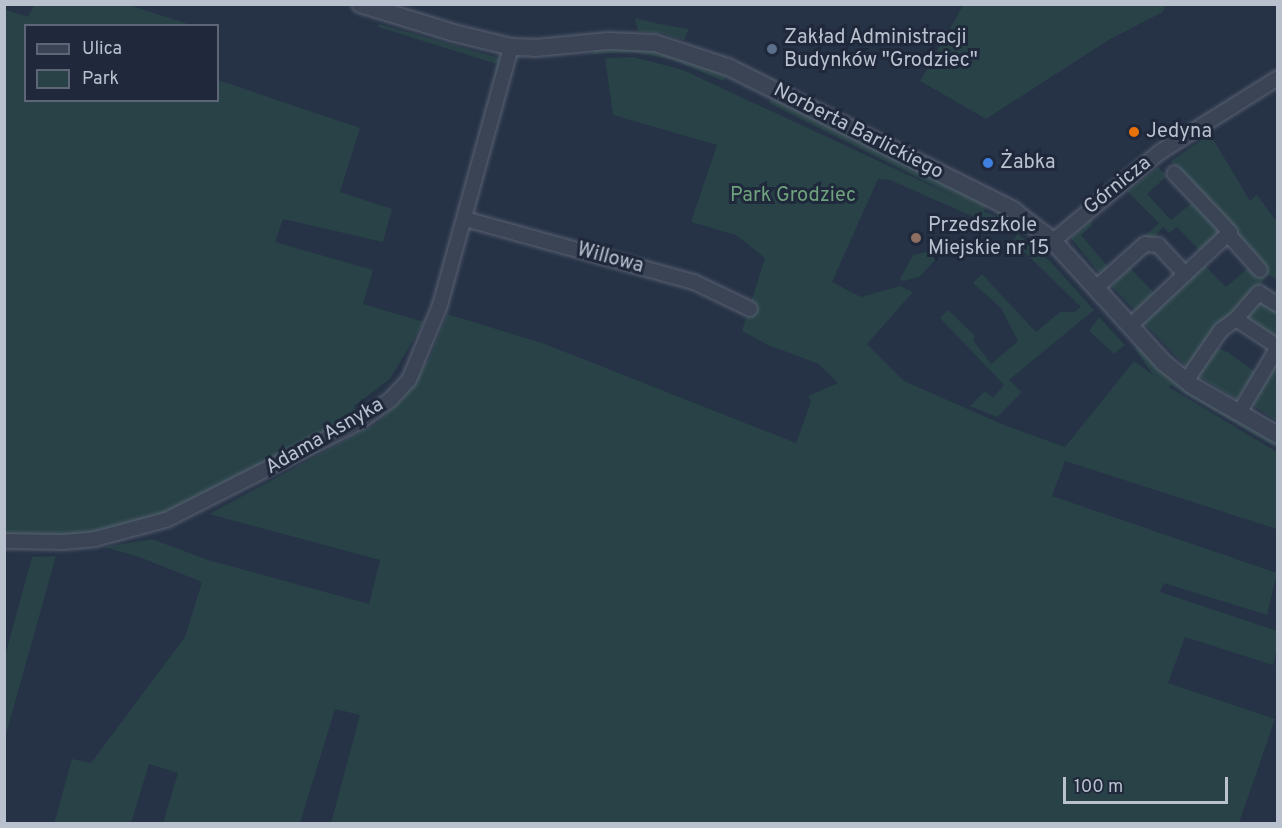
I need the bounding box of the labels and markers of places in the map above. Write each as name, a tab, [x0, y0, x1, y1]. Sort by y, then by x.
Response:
place label: Zakład Administracji Budynków "Grodziec"	[784, 26, 978, 73]
marker: Zakład Administracji Budynków "Grodziec"	[765, 42, 779, 56]
place label: Jedyna	[1146, 120, 1212, 144]
marker: Jedyna	[1127, 125, 1141, 139]
place label: Żabka	[1000, 151, 1055, 175]
marker: Żabka	[981, 156, 995, 170]
place label: Przedszkole Miejskie nr 15	[928, 214, 1049, 261]
marker: Przedszkole Miejskie nr 15	[909, 231, 923, 245]

